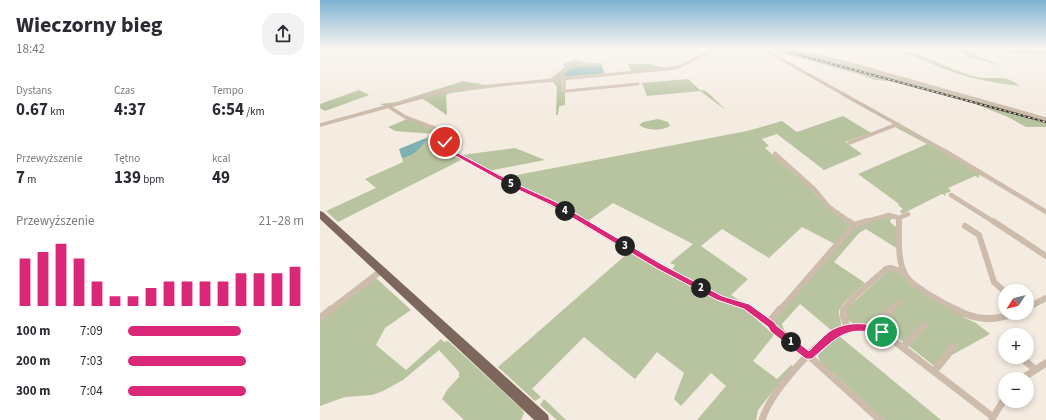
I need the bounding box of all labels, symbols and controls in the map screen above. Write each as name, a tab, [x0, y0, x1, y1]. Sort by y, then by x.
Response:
text: Wieczorny bieg	[16, 9, 163, 41]
button: share	[262, 13, 304, 55]
text: 18:42	[16, 40, 45, 58]
text: Dystans	[16, 83, 52, 98]
text: Czas	[114, 83, 135, 98]
text: Tempo	[212, 83, 244, 98]
text: 0.67	[16, 98, 48, 122]
text: 4:37	[114, 98, 146, 122]
text: 6:54	[212, 98, 244, 122]
text: km	[48, 104, 65, 119]
text: /km	[244, 104, 265, 119]
pin	[428, 125, 462, 159]
icon: check	[434, 131, 456, 153]
text: Przewyższenie	[16, 151, 82, 166]
text: Tętno	[114, 151, 140, 166]
text: kcal	[212, 151, 231, 166]
text: 7	[16, 166, 25, 190]
text: 139	[114, 166, 141, 190]
text: 49	[212, 166, 230, 190]
text: m	[25, 172, 36, 187]
text: bpm	[141, 172, 164, 187]
pin: 5	[501, 174, 521, 194]
text: 5	[508, 176, 514, 191]
pin: 4	[555, 201, 575, 221]
text: 4	[562, 203, 568, 218]
text: Przewyższenie	[16, 212, 94, 230]
text: 21–28 m	[259, 212, 304, 230]
pin: 3	[615, 236, 635, 256]
text: 3	[622, 238, 628, 253]
pin: 2	[691, 278, 711, 298]
text: 2	[698, 280, 704, 295]
north arrow	[998, 284, 1034, 320]
map controls	[998, 284, 1034, 408]
pin	[865, 315, 899, 349]
icon: arrive	[871, 321, 893, 343]
text: 100 m	[16, 322, 50, 340]
text: 7:09	[80, 322, 103, 340]
button: +	[998, 328, 1034, 364]
pin: 1	[781, 332, 801, 352]
text: 1	[788, 334, 794, 349]
text: 200 m	[16, 352, 50, 370]
text: 7:03	[80, 352, 103, 370]
button: −	[998, 372, 1034, 408]
text: 300 m	[16, 382, 50, 400]
text: 7:04	[80, 382, 103, 400]

